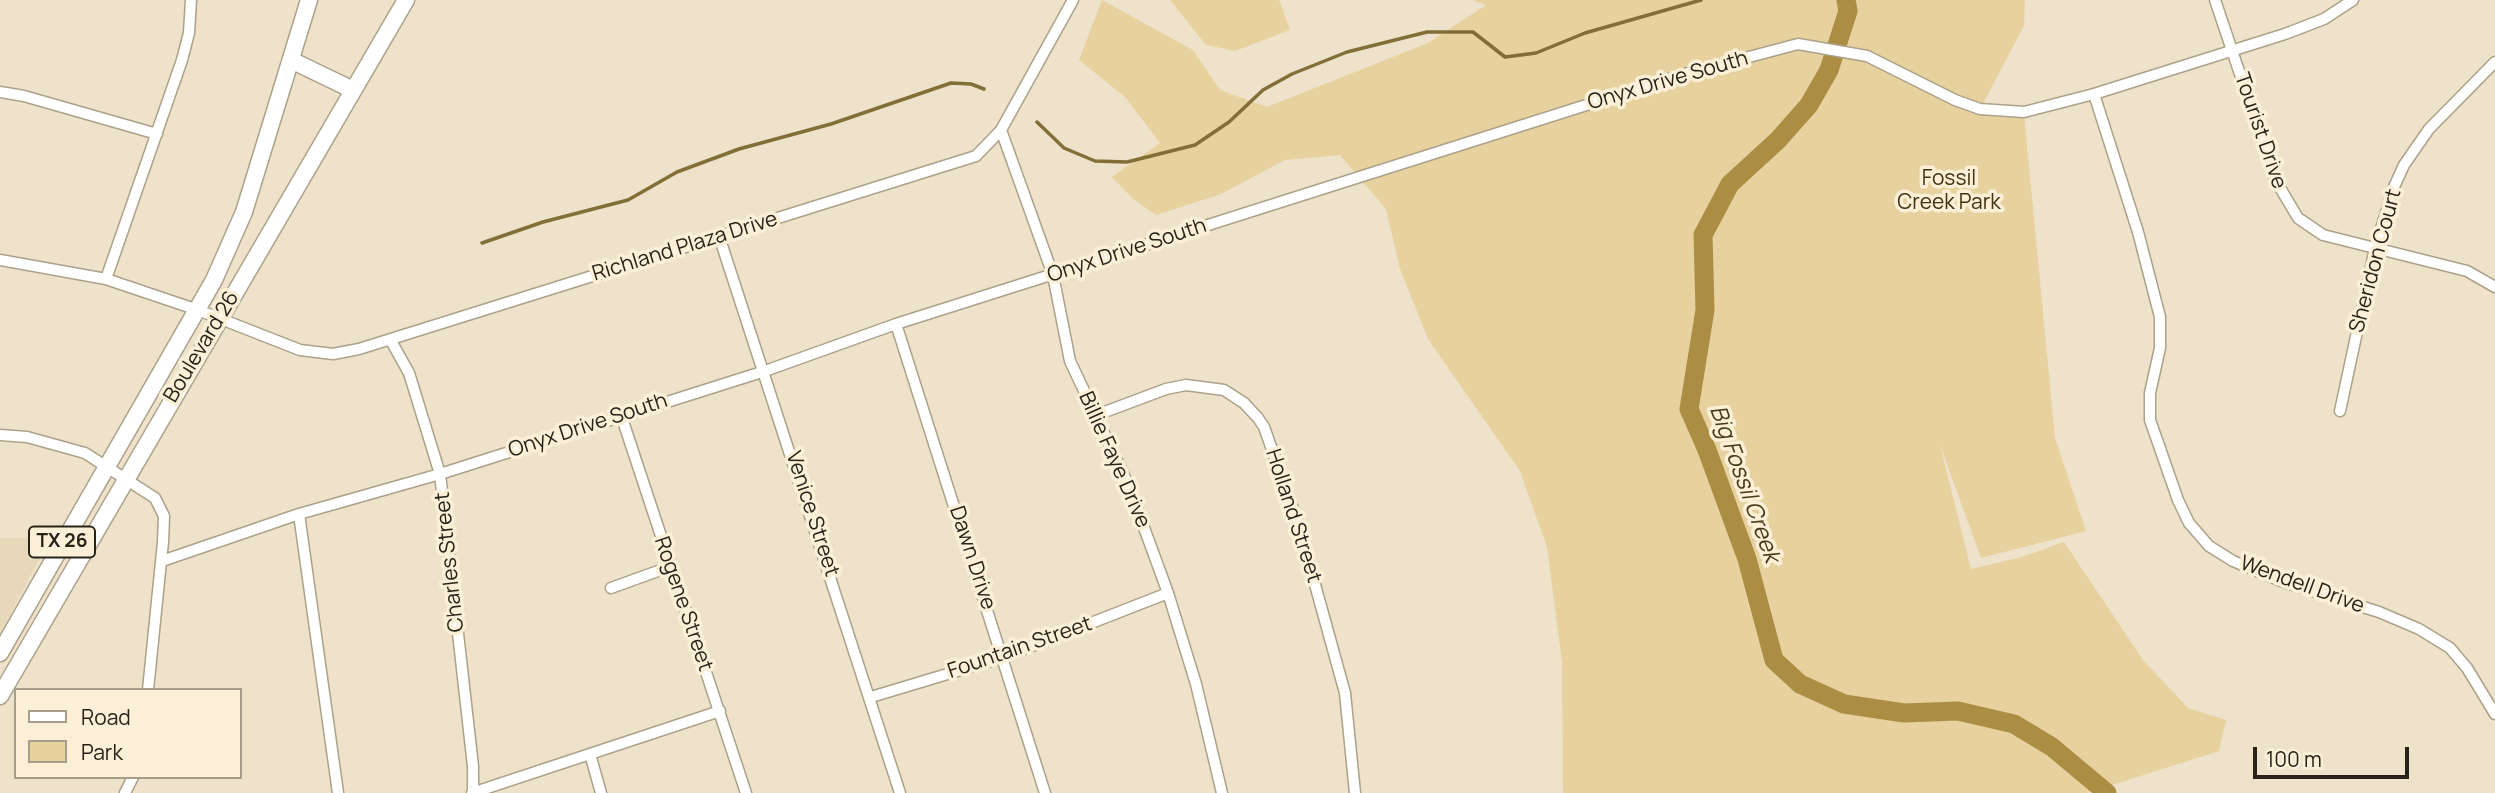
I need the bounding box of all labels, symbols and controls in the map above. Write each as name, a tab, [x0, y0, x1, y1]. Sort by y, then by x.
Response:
street label: Onyx Drive South	[1585, 46, 1751, 116]
street label: Tourist Drive	[2228, 70, 2292, 192]
park label: Fossil Creek Park	[1897, 166, 2001, 216]
street label: Sheridon Court	[2345, 186, 2407, 336]
street label: Richland Plaza Drive	[589, 207, 781, 287]
street label: Onyx Drive South	[1044, 213, 1210, 289]
street label: Boulevard 26	[159, 287, 245, 407]
street label: Onyx Drive South	[505, 388, 671, 464]
street label: Billie Faye Drive	[1073, 388, 1155, 532]
water label: Big Fossil Creek	[1703, 402, 1785, 566]
street label: Holland Street	[1260, 446, 1326, 586]
street label: Venice Street	[780, 448, 844, 580]
street label: Charles Street	[430, 491, 470, 633]
street label: Dawn Drive	[943, 503, 1001, 613]
road number: TX 26	[29, 526, 95, 558]
street label: Rogene Street	[648, 533, 718, 675]
street label: Wendell Drive	[2236, 551, 2368, 619]
street label: Fountain Street	[945, 612, 1095, 684]
legend	[14, 688, 242, 779]
text: Road	[81, 703, 131, 731]
scale bar	[2257, 734, 2413, 778]
text: Park	[81, 738, 123, 766]
text: 100 m	[2266, 745, 2322, 773]

